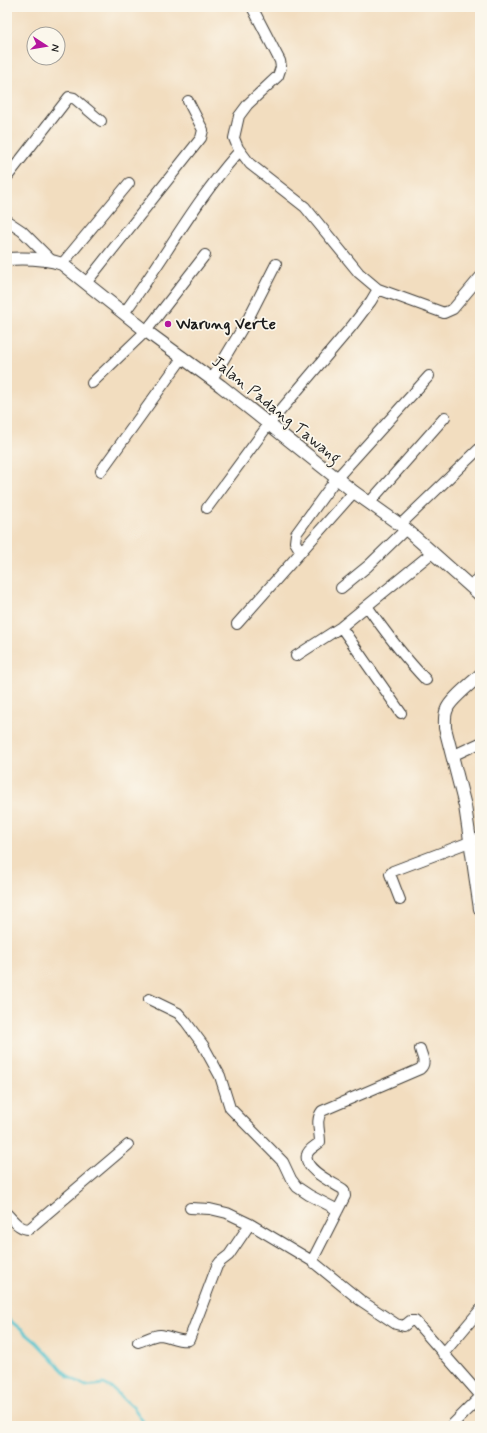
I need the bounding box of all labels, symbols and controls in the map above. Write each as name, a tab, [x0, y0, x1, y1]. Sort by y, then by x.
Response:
north arrow	[26, 26, 66, 66]
text: N	[47, 43, 62, 53]
place label: Warung Verte	[175, 314, 276, 336]
marker: Warung Verte	[163, 319, 173, 329]
street label: Jalan Padang Tawang	[206, 351, 345, 469]

